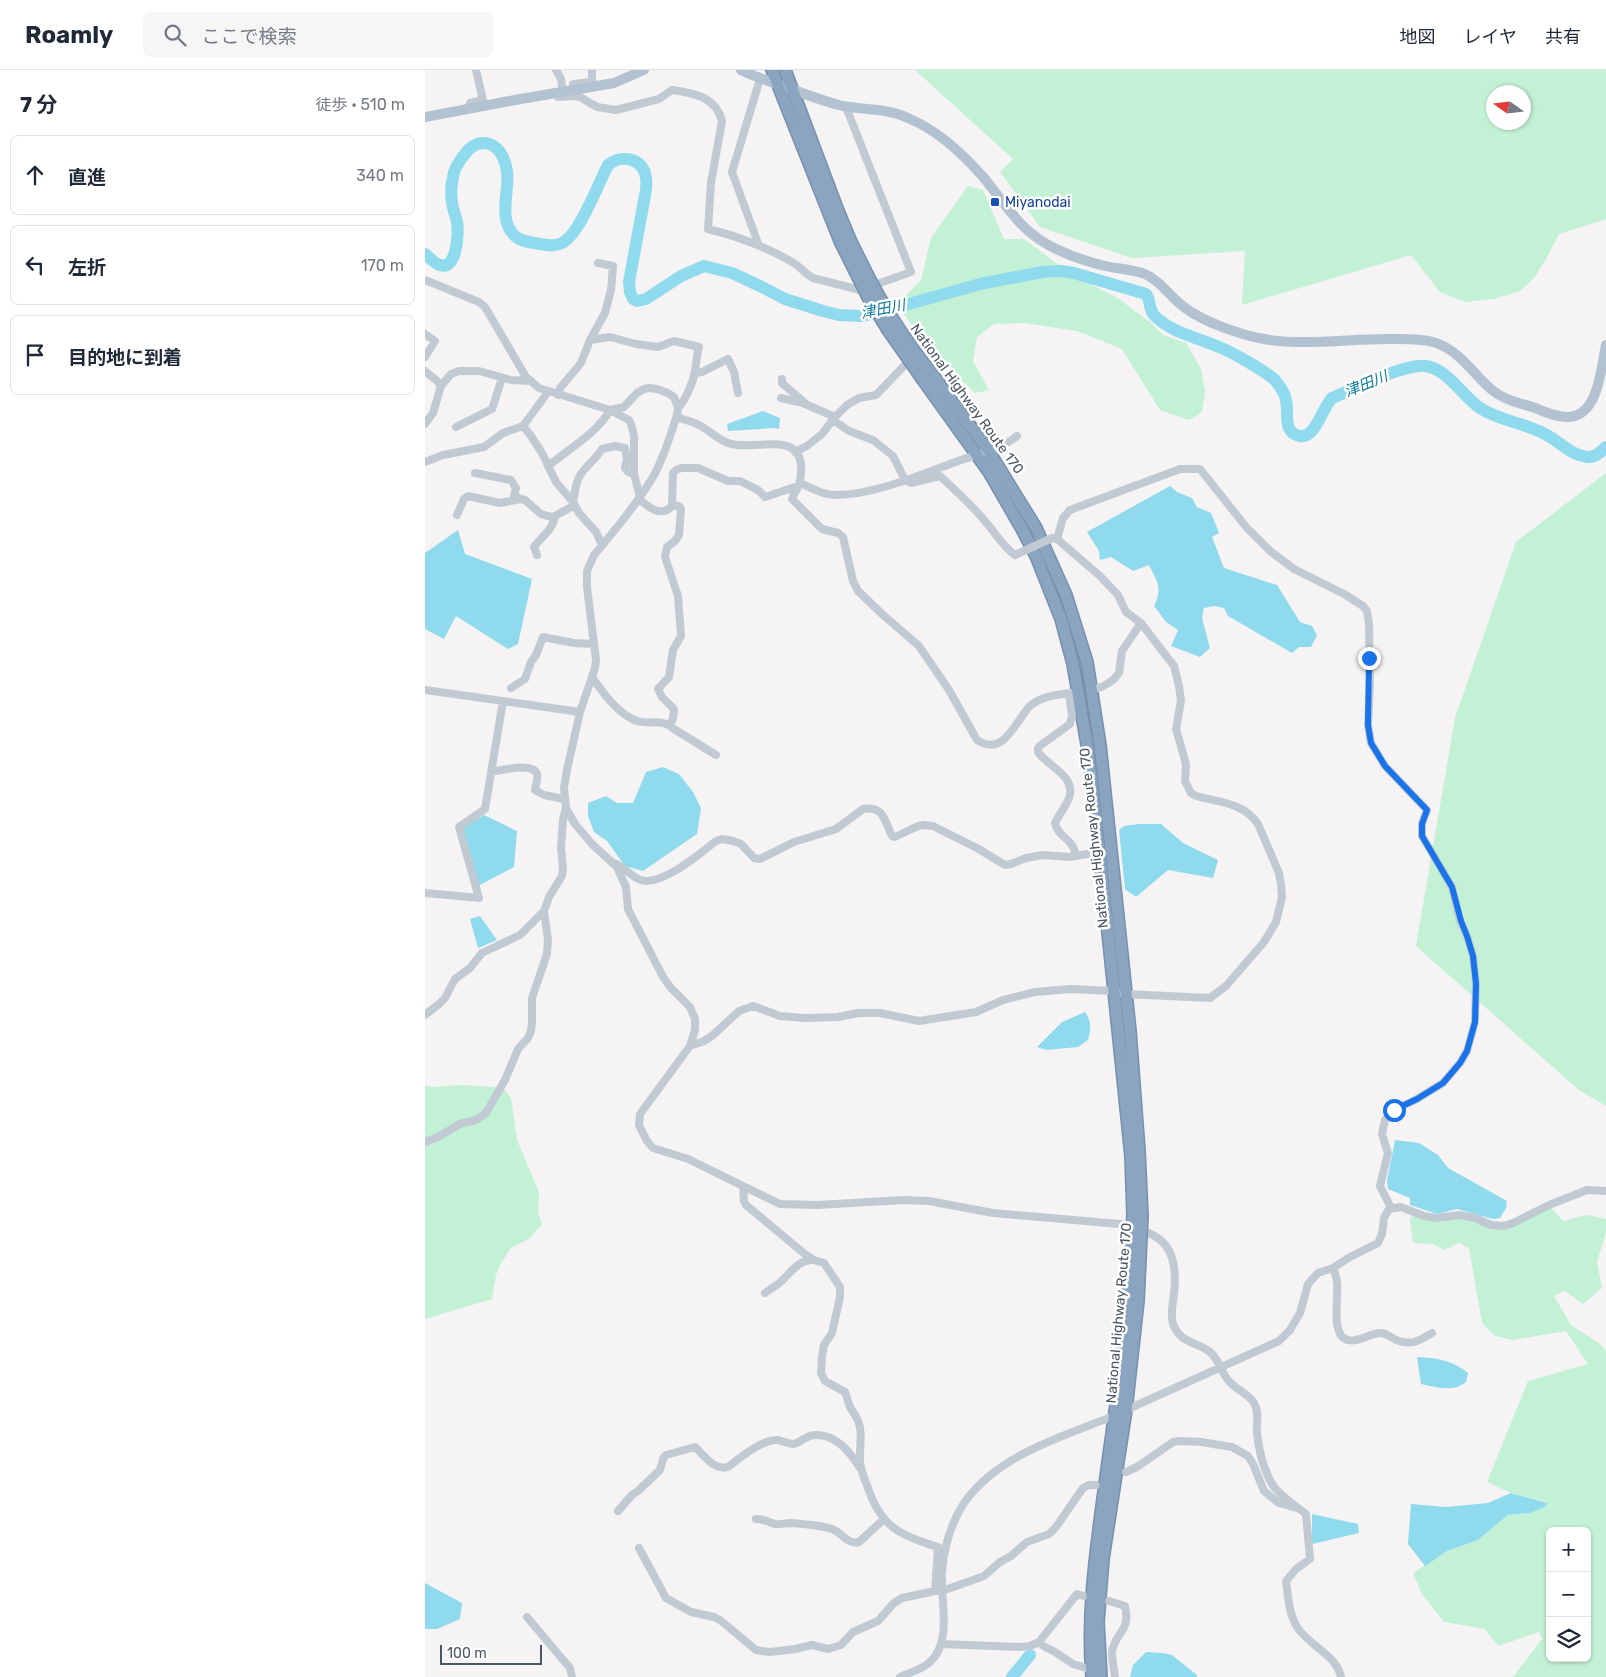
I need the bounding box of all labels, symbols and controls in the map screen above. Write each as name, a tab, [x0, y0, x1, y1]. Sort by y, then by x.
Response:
search box	[143, 12, 493, 57]
text: Roamly	[25, 21, 113, 49]
icon: search	[161, 21, 189, 49]
text: ここで検索	[201, 25, 296, 48]
text: 地図	[1400, 26, 1436, 48]
text: レイヤ	[1464, 26, 1517, 48]
text: 共有	[1545, 26, 1581, 48]
north arrow	[1486, 85, 1531, 130]
text: 7 分	[20, 92, 58, 117]
text: 徒歩 · 510 m	[315, 95, 405, 114]
icon: ahead	[21, 161, 49, 189]
text: 直進	[68, 166, 106, 189]
text: 340 m	[356, 166, 404, 185]
place label: Miyanodai	[1005, 194, 1071, 211]
marker: Miyanodai	[989, 196, 1001, 208]
icon: left	[21, 251, 49, 279]
text: 左折	[68, 256, 106, 279]
text: 170 m	[361, 256, 404, 275]
water label: 津田川	[859, 295, 909, 322]
street label: National Highway Route 170	[907, 321, 1027, 477]
icon: arrive	[21, 341, 49, 369]
text: 目的地に到着	[68, 346, 182, 369]
water label: 津田川	[1342, 366, 1392, 401]
route end	[1358, 647, 1381, 670]
street label: National Highway Route 170	[1076, 747, 1112, 929]
route start	[1383, 1099, 1406, 1122]
street label: National Highway Route 170	[1103, 1222, 1135, 1404]
map controls	[1546, 1527, 1591, 1662]
button: +	[1546, 1527, 1591, 1572]
button: −	[1546, 1572, 1591, 1617]
button: layers	[1546, 1617, 1591, 1662]
scale bar	[440, 1642, 543, 1665]
text: 100 m	[447, 1645, 487, 1662]

